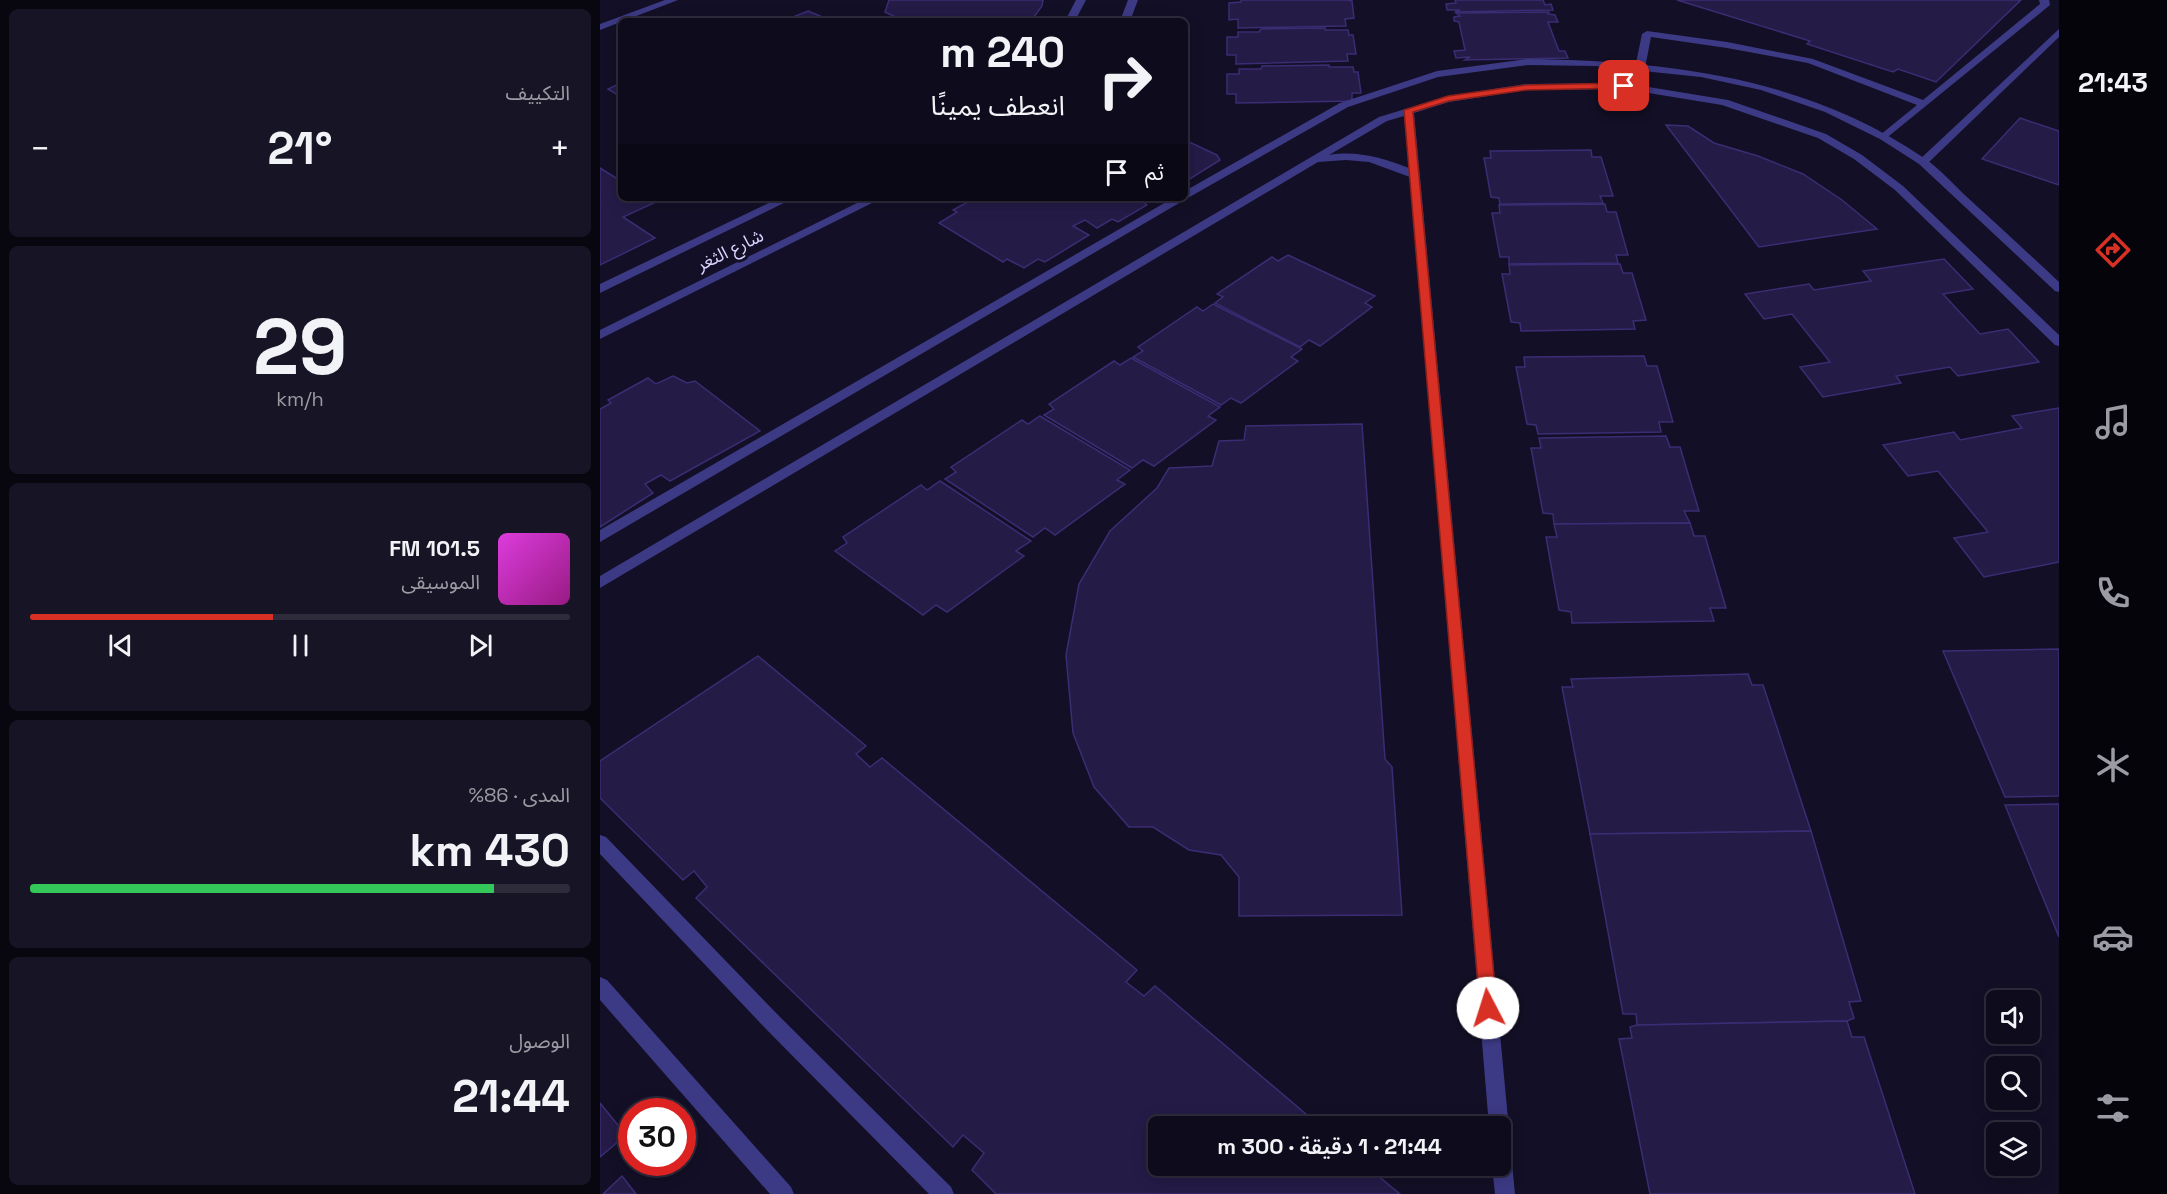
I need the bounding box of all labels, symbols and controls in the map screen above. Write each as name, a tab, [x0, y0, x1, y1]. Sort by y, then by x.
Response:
text: 240 m	[940, 26, 1065, 79]
icon: right	[1086, 42, 1164, 120]
pin	[1598, 60, 1649, 111]
text: 21:43	[2078, 65, 2148, 100]
icon: arrive	[1607, 69, 1640, 102]
text: التكييف	[506, 80, 570, 106]
text: انعطف يمينًا	[931, 88, 1065, 123]
text: 21°	[268, 120, 332, 177]
text: −	[30, 128, 50, 170]
text: +	[550, 128, 570, 170]
icon: arrive	[1100, 156, 1133, 189]
text: ثم	[1145, 158, 1164, 186]
street label: شارع الثغر	[692, 223, 768, 279]
icon: directions	[2092, 229, 2134, 271]
text: 29	[253, 297, 347, 397]
text: km/h	[276, 386, 324, 412]
icon: music	[2092, 401, 2134, 443]
text: 101.5 FM	[389, 534, 480, 562]
text: الموسيقى	[401, 569, 480, 595]
icon: phone	[2092, 572, 2134, 614]
icon: previous	[104, 629, 137, 662]
icon: pause	[284, 629, 317, 662]
icon: next	[464, 629, 497, 662]
icon: climate	[2092, 744, 2134, 786]
text: المدى · 86%	[468, 782, 570, 808]
text: 430 km	[410, 822, 570, 879]
icon: car	[2092, 916, 2134, 958]
position arrow	[1456, 976, 1520, 1040]
map controls	[1986, 990, 2040, 1176]
button: sound	[1986, 990, 2040, 1044]
text: الوصول	[509, 1028, 570, 1054]
button: search	[1986, 1056, 2040, 1110]
text: 21:44	[452, 1068, 570, 1125]
icon: filters	[2092, 1087, 2134, 1129]
speed limit sign: 30	[618, 1098, 696, 1176]
button: layers	[1986, 1122, 2040, 1176]
text: 21:44 · 1 دقيقة · 300 m	[1217, 1132, 1442, 1160]

